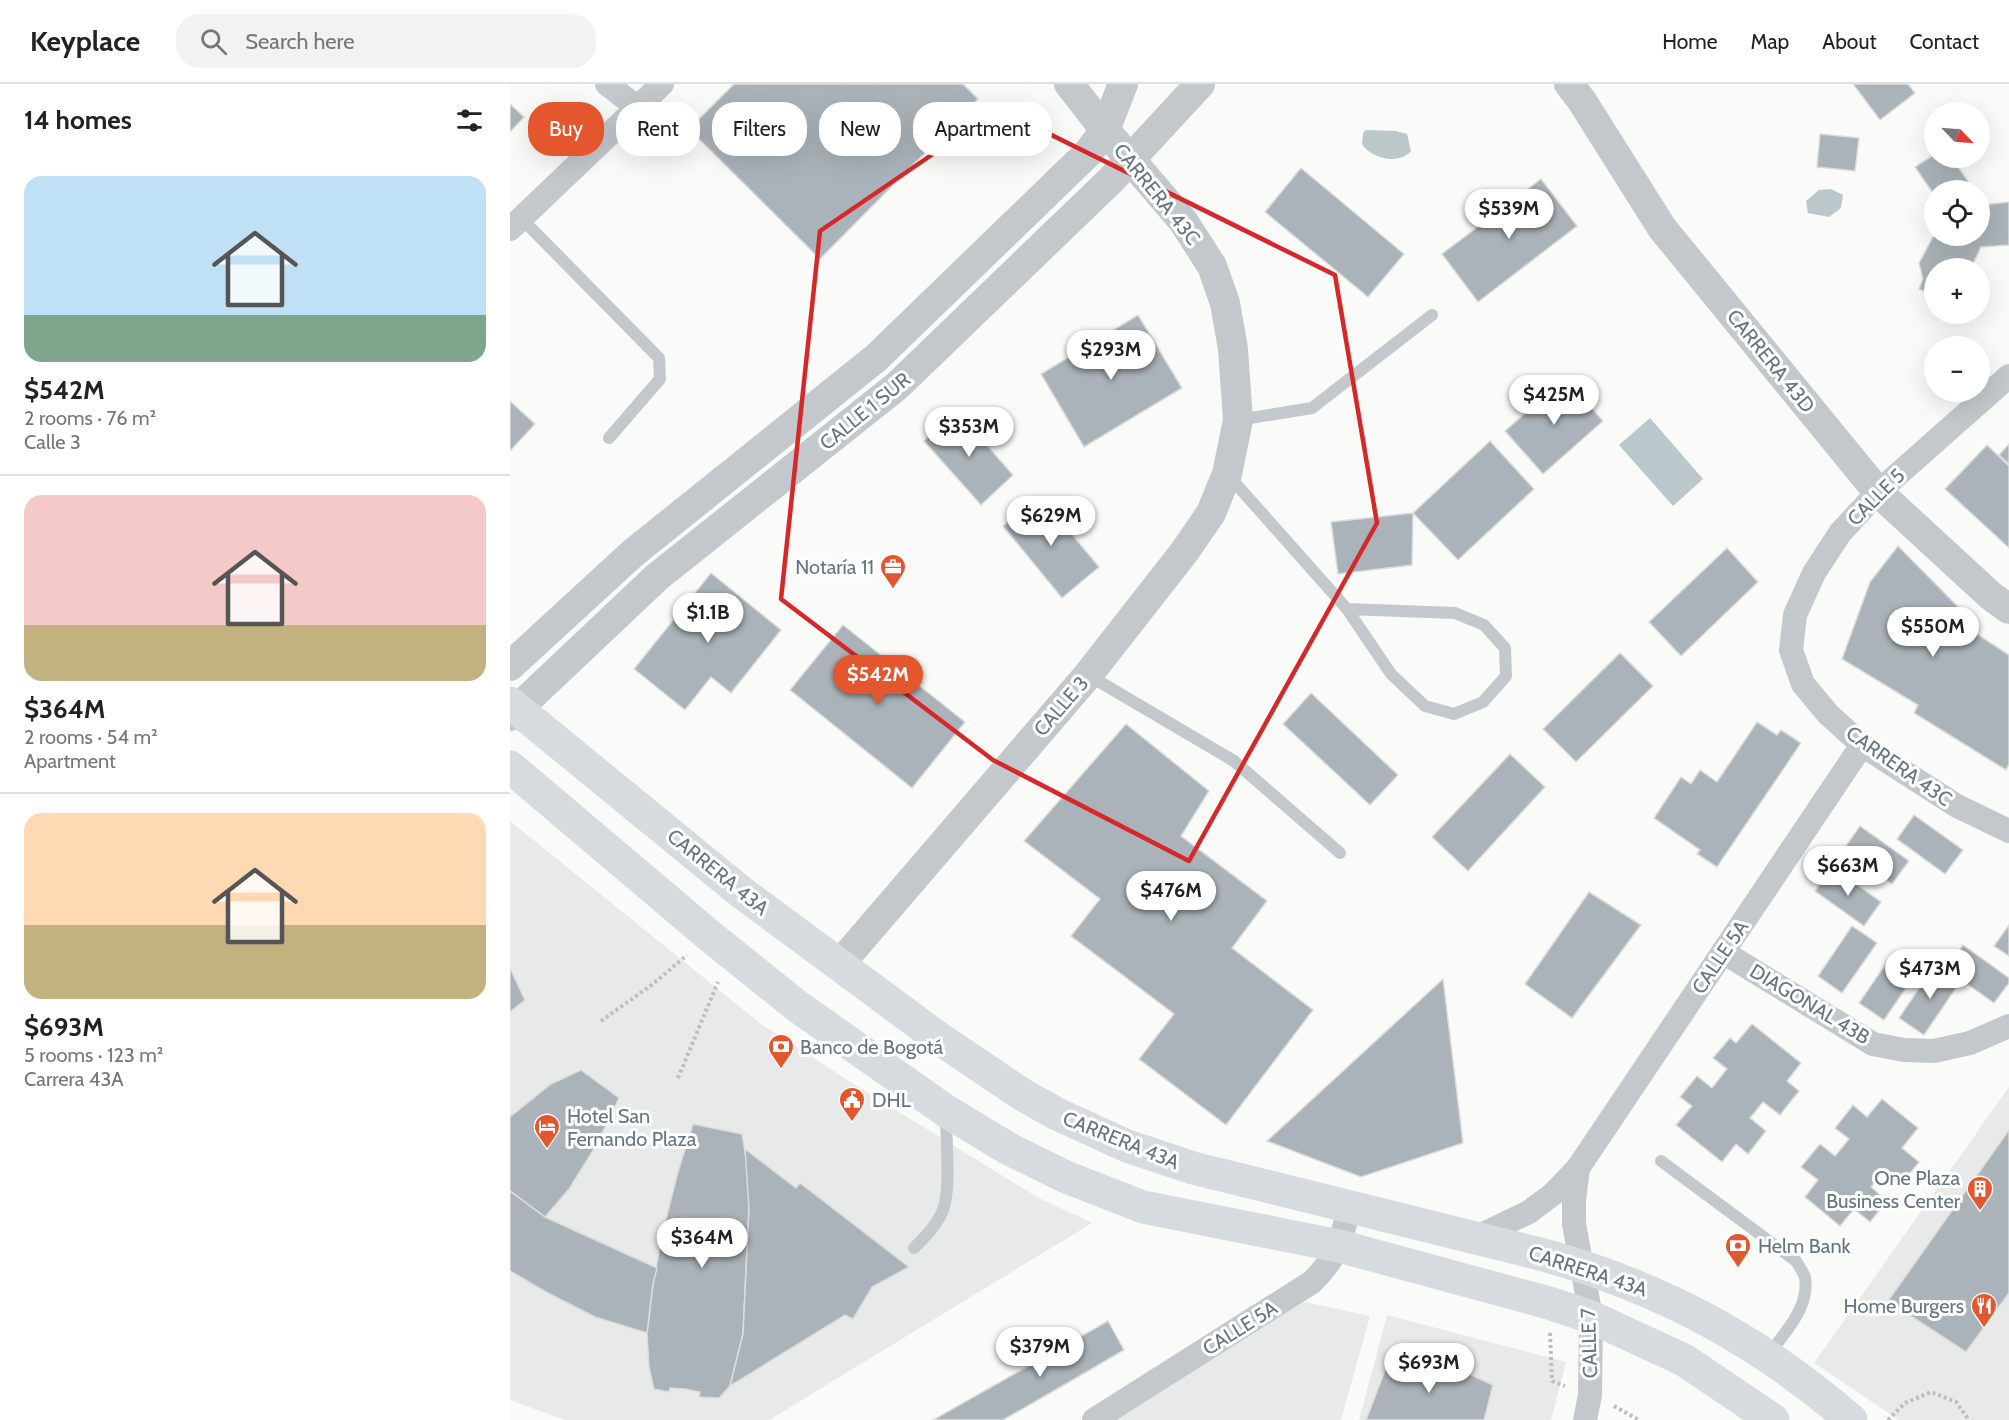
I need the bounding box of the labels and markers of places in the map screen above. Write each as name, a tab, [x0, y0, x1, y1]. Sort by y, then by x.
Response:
pin: $539M	[1467, 189, 1551, 240]
pin: $293M	[1069, 330, 1153, 381]
pin: $425M	[1512, 375, 1596, 426]
pin: $353M	[927, 407, 1011, 458]
pin: $629M	[1009, 496, 1093, 547]
office icon: Notaría 11	[878, 552, 908, 590]
place label: Notaría 11	[795, 555, 874, 579]
pin: $1.1B	[666, 593, 750, 644]
pin: $550M	[1891, 607, 1975, 658]
pin: $542M	[836, 655, 920, 706]
pin: $663M	[1806, 846, 1890, 897]
pin: $476M	[1129, 871, 1213, 922]
pin: $473M	[1888, 949, 1972, 1000]
bank icon: Banco de Bogotá	[766, 1032, 796, 1070]
place label: Banco de Bogotá	[800, 1035, 943, 1059]
public building icon: DHL	[837, 1085, 867, 1123]
place label: DHL	[872, 1088, 911, 1112]
place label: Hotel San Fernando Plaza	[567, 1104, 697, 1151]
hotel icon: Hotel San Fernando Plaza	[532, 1112, 562, 1150]
place label: One Plaza Business Center	[1826, 1166, 1961, 1213]
building icon: One Plaza Business Center	[1965, 1174, 1995, 1212]
pin: $364M	[660, 1218, 744, 1269]
bank icon: Helm Bank	[1723, 1231, 1753, 1269]
place label: Helm Bank	[1758, 1234, 1851, 1258]
restaurant icon: Home Burgers	[1969, 1291, 1999, 1329]
place label: Home Burgers	[1844, 1294, 1964, 1318]
pin: $379M	[998, 1327, 1082, 1378]
pin: $693M	[1387, 1343, 1471, 1394]

